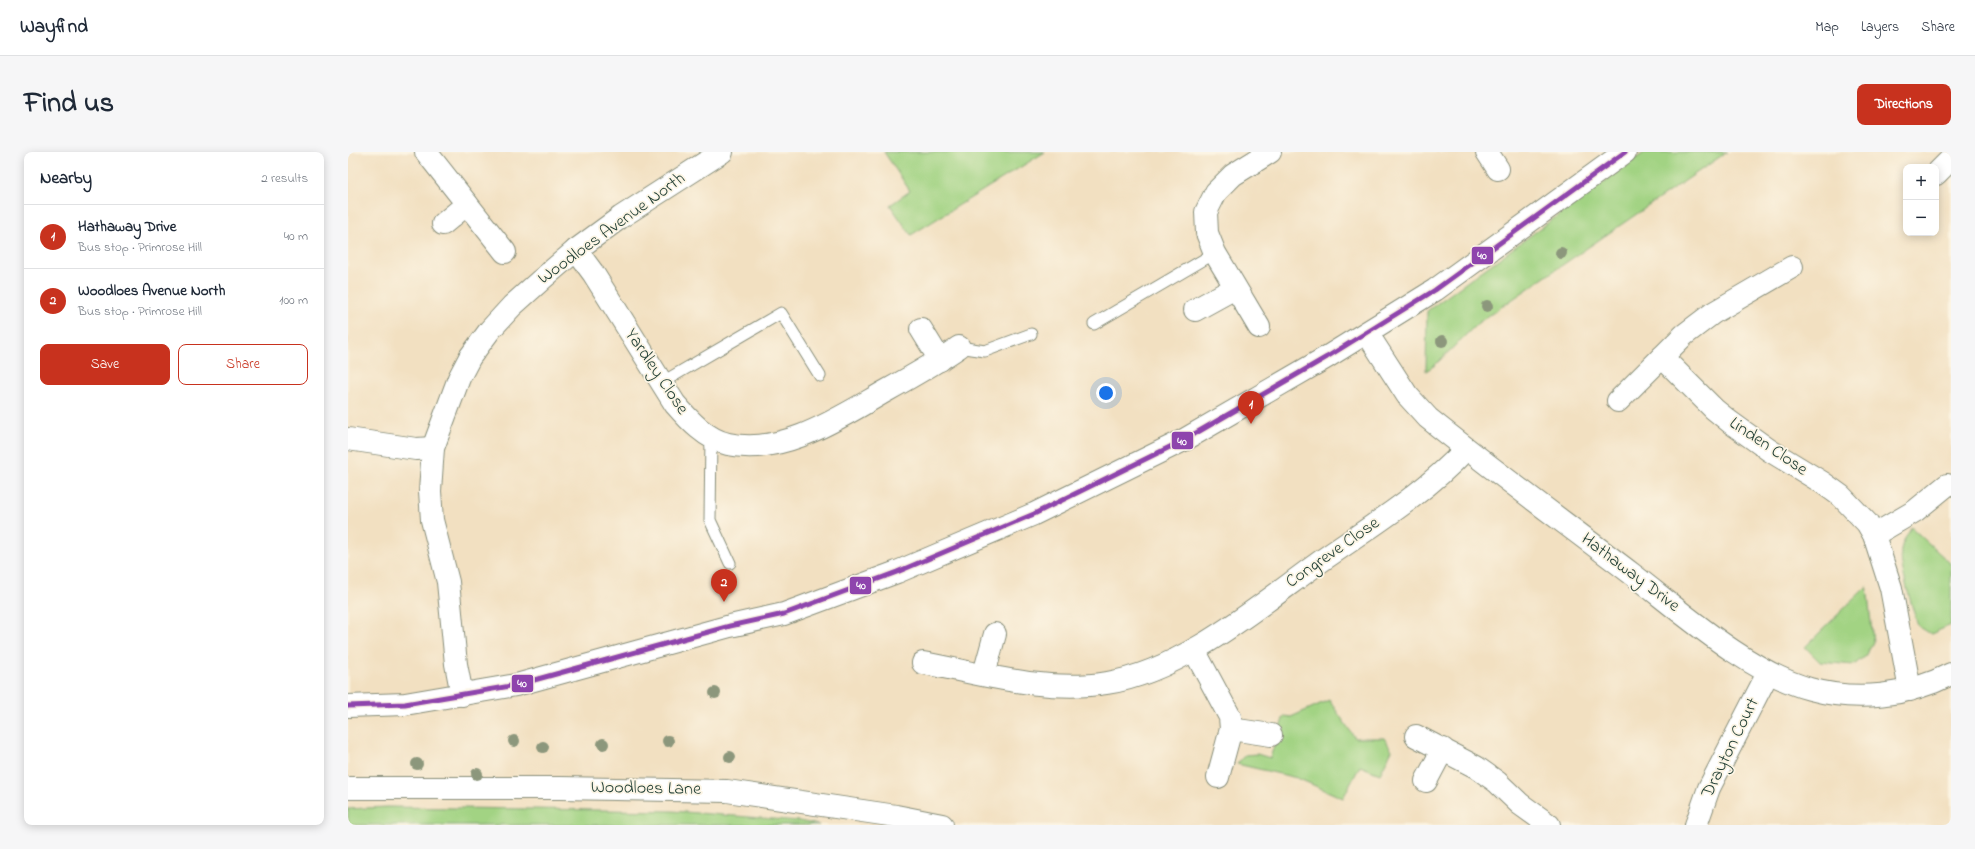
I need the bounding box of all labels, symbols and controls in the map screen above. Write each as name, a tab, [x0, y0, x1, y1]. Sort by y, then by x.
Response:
text: Wayfind	[20, 14, 88, 41]
text: Map	[1815, 17, 1839, 38]
text: Layers	[1861, 17, 1899, 38]
text: Share	[1921, 17, 1955, 38]
text: Find us	[24, 84, 114, 125]
button: Directions	[1857, 84, 1951, 125]
map controls	[1903, 164, 1939, 236]
button: +	[1903, 164, 1939, 200]
text: Nearby	[40, 166, 92, 191]
street label: Woodloes Avenue North	[533, 166, 691, 292]
text: 2 results	[261, 169, 308, 188]
button: −	[1903, 200, 1939, 236]
text: Hathaway Drive	[78, 216, 176, 238]
text: 1	[51, 227, 55, 246]
text: 40 m	[284, 227, 308, 246]
text: Bus stop · Primrose Hill	[78, 238, 202, 257]
line badge: 40	[1471, 246, 1494, 265]
text: 40	[1476, 248, 1487, 264]
text: Woodloes Avenue North	[78, 280, 225, 302]
text: 2	[50, 291, 56, 310]
text: 100 m	[279, 291, 308, 310]
text: Bus stop · Primrose Hill	[78, 302, 202, 321]
street label: Yardley Close	[618, 324, 695, 421]
button: Save	[40, 344, 170, 385]
button: Share	[178, 344, 308, 385]
your location	[1096, 383, 1116, 403]
pin: 1	[1238, 391, 1264, 424]
street label: Linden Close	[1723, 411, 1813, 483]
line badge: 40	[1171, 431, 1194, 450]
text: 40	[1176, 434, 1187, 450]
street label: Congreve Close	[1281, 510, 1387, 596]
street label: Hathaway Drive	[1575, 527, 1686, 619]
pin: 2	[711, 569, 737, 602]
line badge: 40	[849, 576, 872, 595]
text: 40	[855, 578, 866, 594]
line badge: 40	[511, 674, 534, 693]
text: 40	[516, 676, 527, 692]
street label: Drayton Court	[1695, 694, 1766, 803]
street label: Woodloes Lane	[591, 775, 702, 803]

